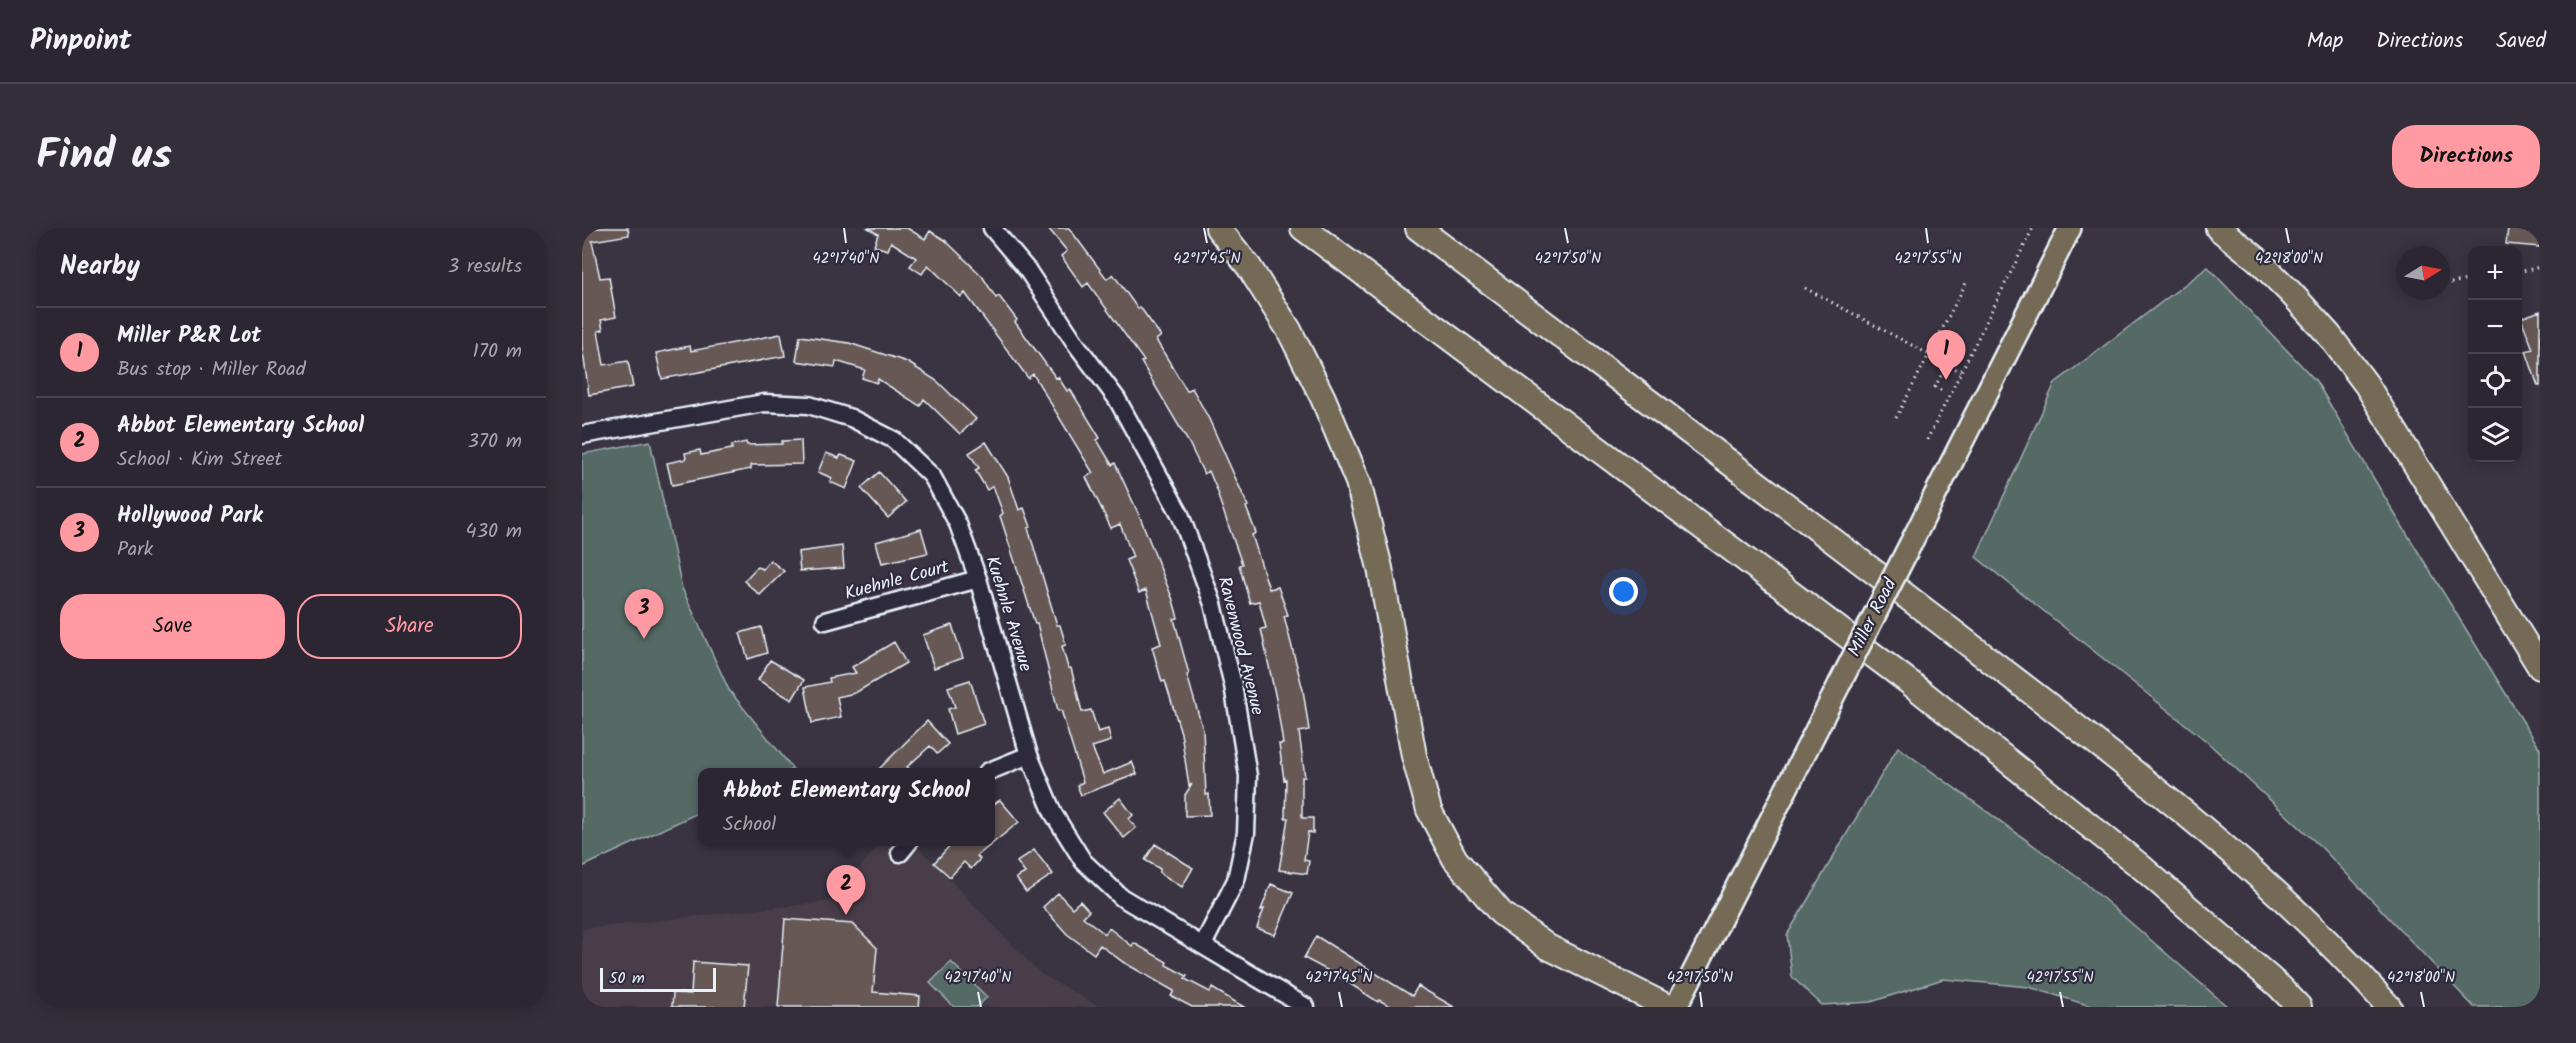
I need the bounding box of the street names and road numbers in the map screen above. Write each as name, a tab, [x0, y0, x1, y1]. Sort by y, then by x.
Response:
street label: Kuehnle Court	[842, 553, 953, 609]
street label: Kuehnle Avenue	[977, 553, 1039, 675]
street label: Miller Road	[1841, 573, 1906, 662]
street label: Ravenwood Avenue	[1209, 574, 1271, 718]

